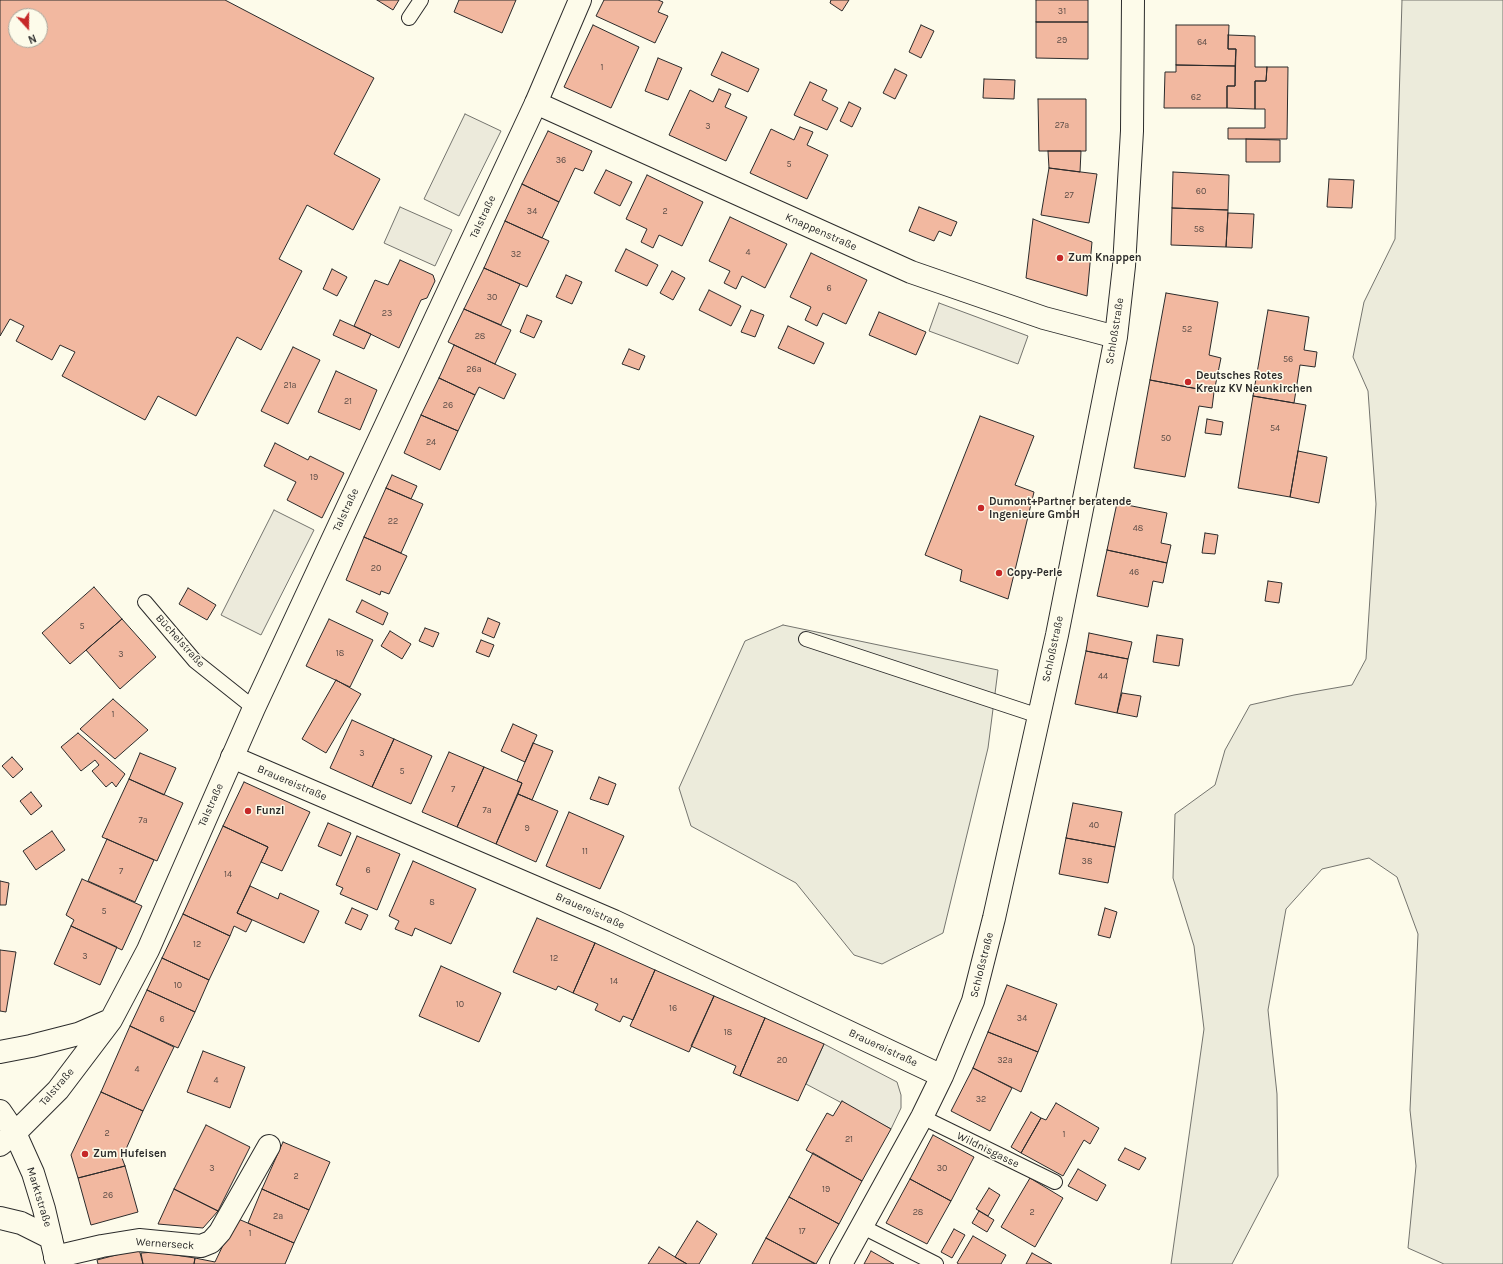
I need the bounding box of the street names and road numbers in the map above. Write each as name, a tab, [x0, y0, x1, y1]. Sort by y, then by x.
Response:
street label: Talstraße	[467, 193, 499, 241]
street label: Knappenstraße	[783, 210, 859, 254]
street label: Schloßstraße	[1103, 297, 1127, 365]
street label: Talstraße	[330, 486, 362, 534]
street label: Büchelstraße	[153, 612, 207, 670]
street label: Schloßstraße	[1040, 615, 1066, 683]
street label: Brauereistraße	[255, 762, 329, 804]
street label: Talstraße	[196, 781, 226, 829]
street label: Brauereistraße	[553, 890, 627, 932]
street label: Schloßstraße	[967, 931, 997, 999]
street label: Brauereistraße	[846, 1026, 920, 1070]
street label: Talstraße	[37, 1065, 77, 1109]
street label: Wildnisgasse	[955, 1129, 1021, 1171]
street label: Marktstraße	[24, 1165, 54, 1229]
street label: Wernerseck	[135, 1235, 195, 1253]

